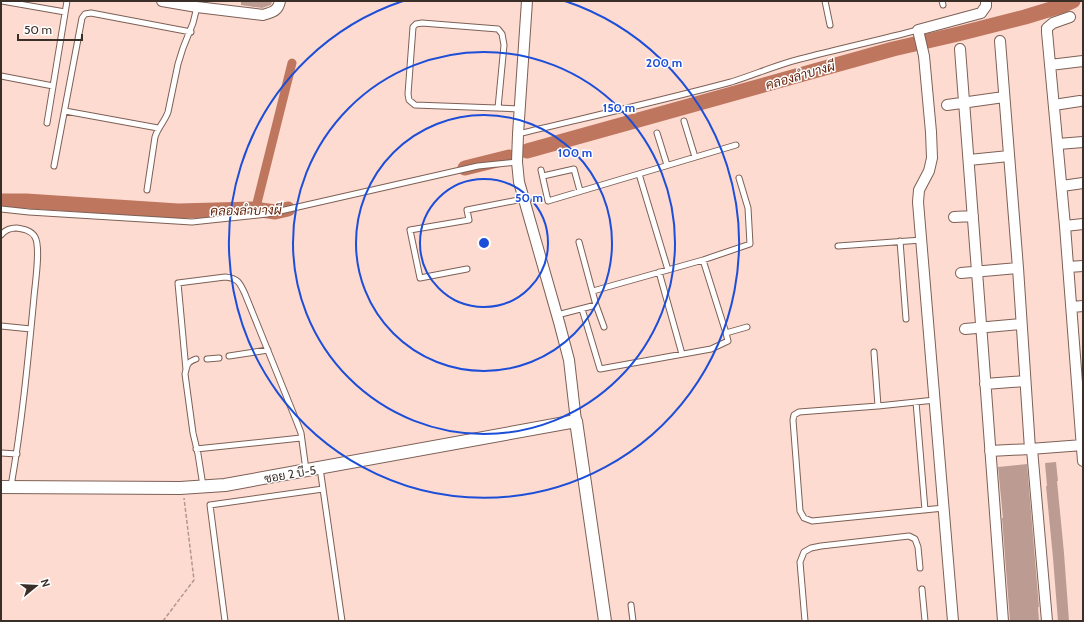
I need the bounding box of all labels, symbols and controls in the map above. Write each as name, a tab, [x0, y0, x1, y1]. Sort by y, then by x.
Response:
scale bar	[18, 16, 82, 42]
text: 50 m	[24, 22, 52, 37]
text: 200 m	[646, 55, 682, 70]
water label: คลองลำบางผี	[763, 56, 838, 93]
text: 150 m	[603, 100, 635, 115]
text: 100 m	[558, 145, 592, 160]
text: 50 m	[515, 190, 543, 205]
water label: คลองลำบางผี	[210, 200, 283, 219]
centre of rings	[477, 236, 491, 250]
street label: ซอย 2 บี-5	[263, 462, 317, 486]
north arrow	[16, 566, 56, 606]
text: N	[38, 577, 53, 589]

